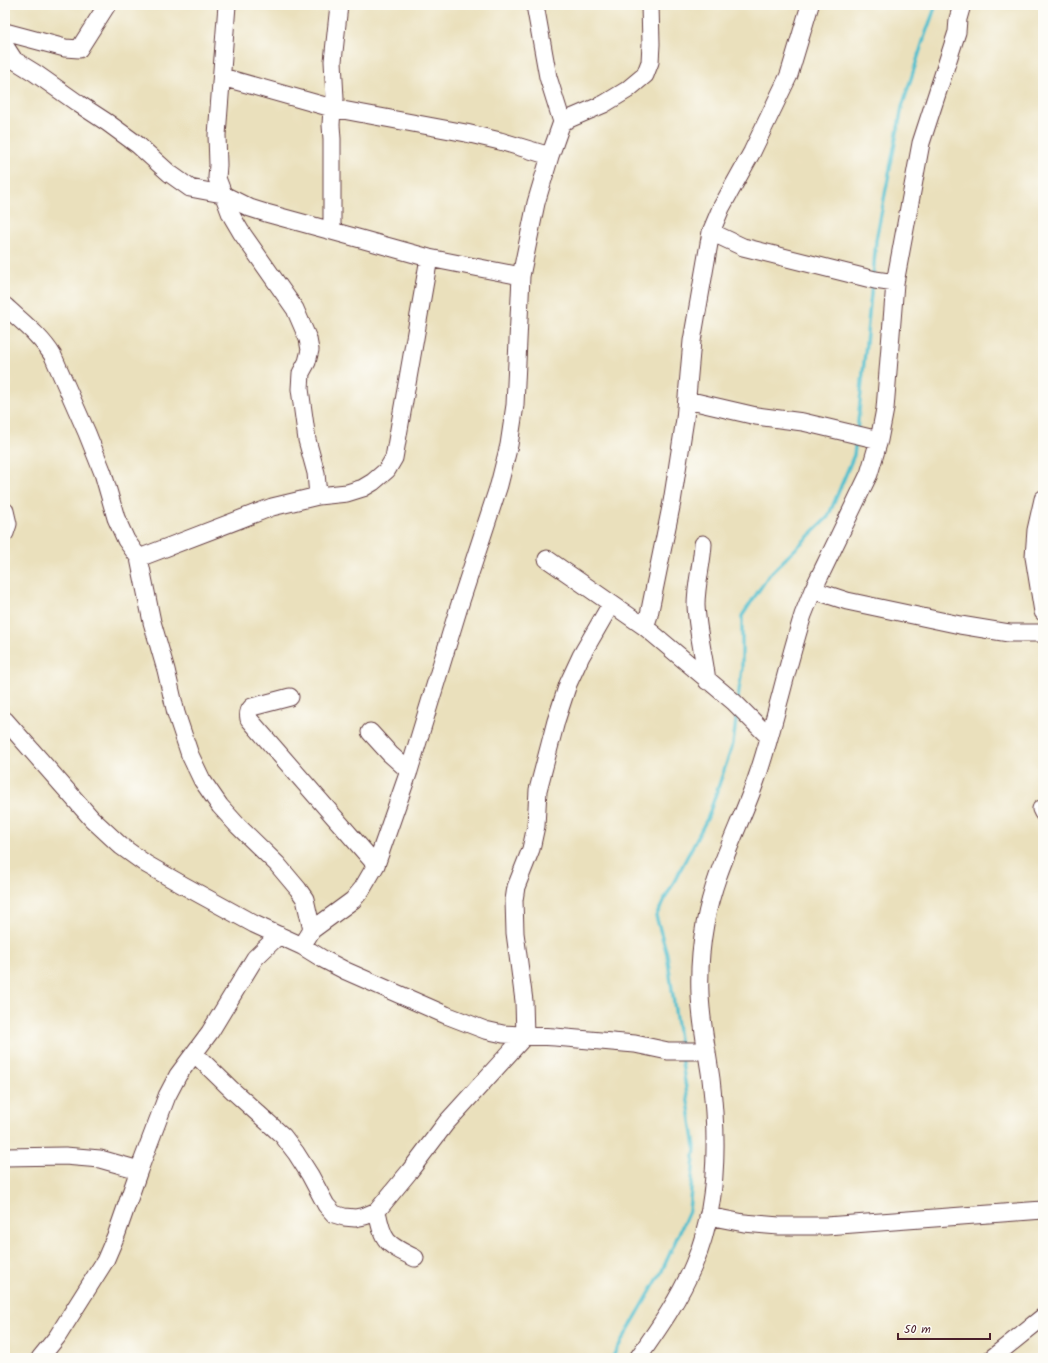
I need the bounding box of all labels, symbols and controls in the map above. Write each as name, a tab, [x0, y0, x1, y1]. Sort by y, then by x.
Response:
scale bar	[898, 1315, 990, 1341]
text: 50 m	[904, 1320, 931, 1339]

